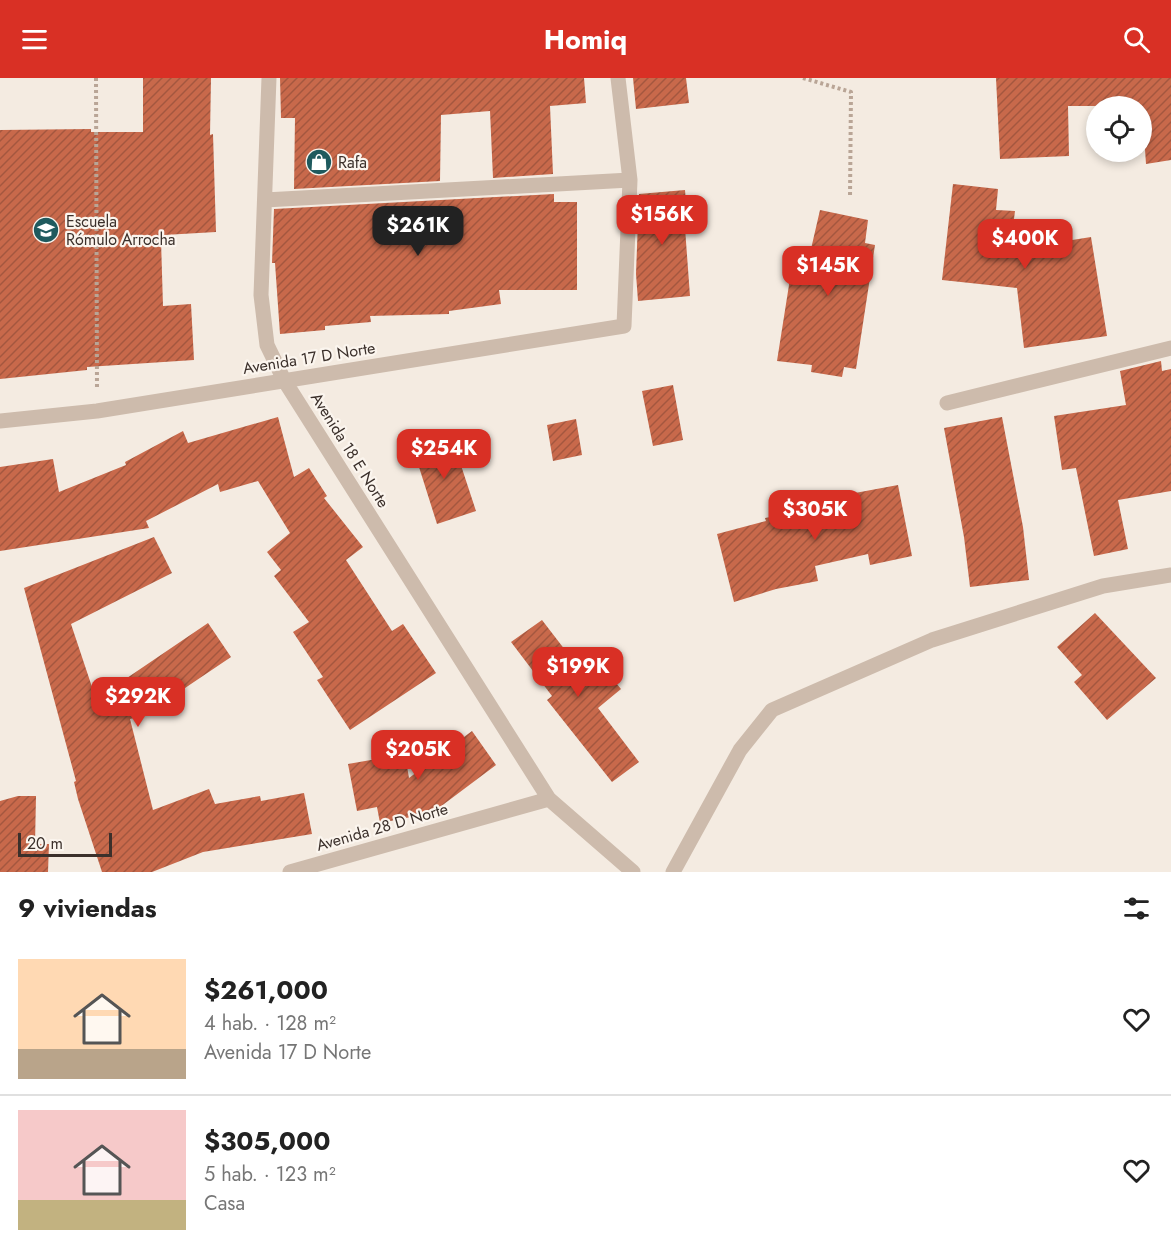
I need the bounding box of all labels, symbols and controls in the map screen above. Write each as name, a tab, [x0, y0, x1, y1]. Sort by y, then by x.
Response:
text: Homiq	[544, 20, 627, 59]
icon: menu	[18, 23, 51, 56]
icon: search	[1120, 23, 1153, 56]
map controls	[1086, 96, 1152, 162]
button: locate	[1086, 96, 1152, 162]
shop icon: Rafa	[304, 147, 334, 177]
place label: Rafa	[338, 151, 367, 174]
pin: $156K	[620, 195, 704, 246]
text: $156K	[631, 200, 693, 229]
pin: $261K	[376, 206, 460, 257]
place label: Escuela Rómulo Arrocha	[66, 210, 176, 251]
text: $261K	[386, 211, 450, 240]
school or university icon: Escuela Rómulo Arrocha	[31, 215, 61, 245]
pin: $400K	[983, 219, 1067, 270]
text: $400K	[992, 224, 1058, 253]
pin: $145K	[786, 246, 870, 297]
text: $145K	[796, 251, 860, 280]
street label: Avenida 17 D Norte	[241, 336, 377, 380]
street label: Avenida 18 E Norte	[305, 388, 395, 512]
pin: $254K	[402, 429, 486, 480]
text: $254K	[411, 434, 477, 463]
pin: $305K	[773, 490, 857, 541]
text: $305K	[783, 495, 847, 524]
pin: $199K	[536, 647, 620, 698]
text: $199K	[546, 652, 610, 681]
pin: $292K	[96, 677, 180, 728]
text: $292K	[105, 682, 171, 711]
pin: $205K	[376, 730, 460, 781]
text: $205K	[385, 735, 451, 764]
street label: Avenida 28 D Norte	[313, 797, 451, 857]
scale bar	[18, 830, 112, 858]
text: 20 m	[27, 832, 63, 855]
text: 9 viviendas	[18, 889, 157, 927]
icon: filters	[1120, 892, 1153, 925]
text: $261,000	[204, 971, 328, 1009]
icon: home	[66, 983, 138, 1055]
icon: heart	[1120, 1003, 1153, 1036]
text: 4 hab. · 128 m²	[204, 1009, 336, 1038]
text: Avenida 17 D Norte	[204, 1038, 371, 1067]
text: $305,000	[204, 1122, 330, 1160]
icon: home	[66, 1134, 138, 1206]
icon: heart	[1120, 1154, 1153, 1187]
text: 5 hab. · 123 m²	[204, 1160, 336, 1189]
text: Casa	[204, 1189, 245, 1218]

